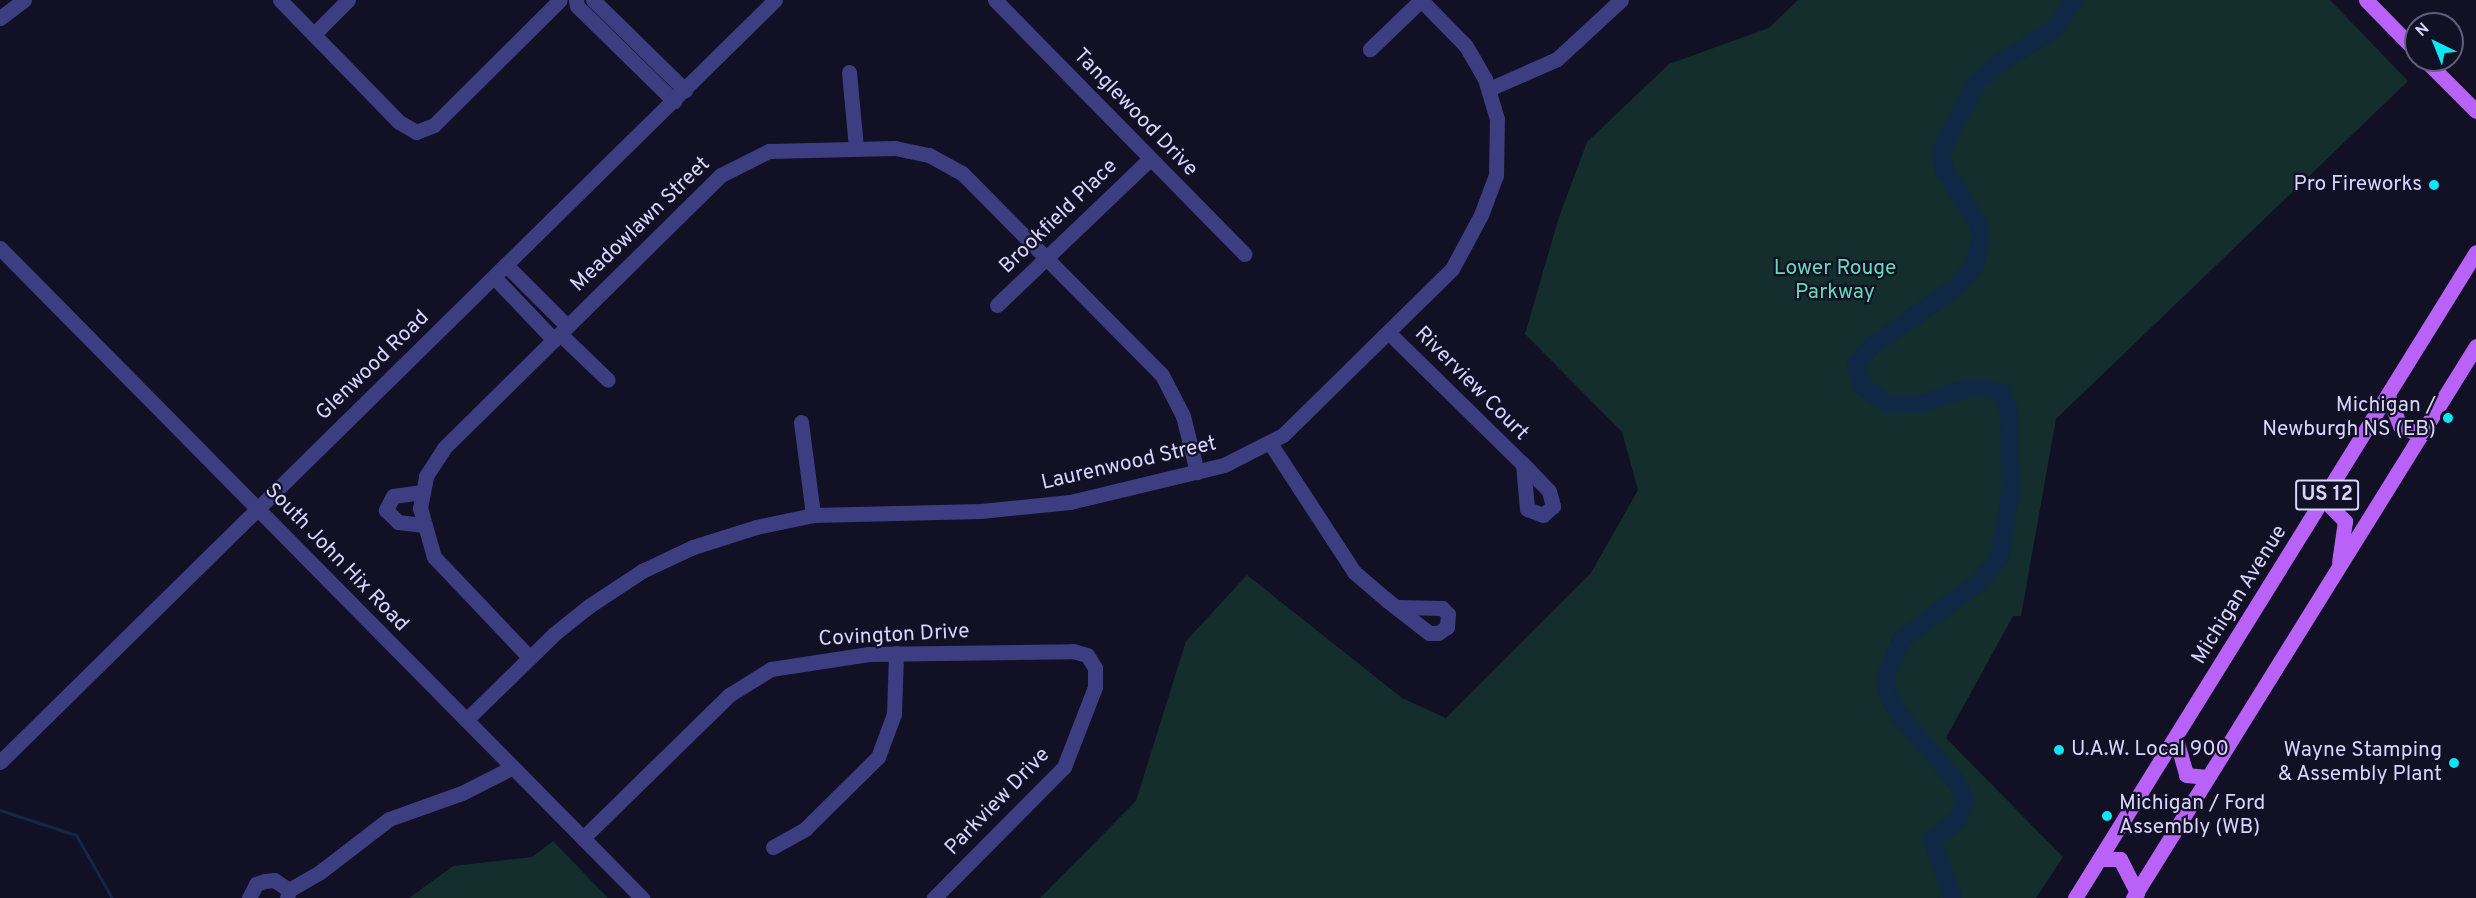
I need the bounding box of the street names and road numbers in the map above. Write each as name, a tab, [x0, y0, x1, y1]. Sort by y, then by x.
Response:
street label: Tanglewood Drive	[1068, 44, 1202, 182]
street label: Meadowlawn Street	[566, 152, 716, 298]
street label: Brookfield Place	[995, 154, 1123, 280]
street label: Glenwood Road	[311, 306, 435, 426]
street label: Riverview Court	[1409, 322, 1533, 446]
street label: Laurenwood Street	[1039, 432, 1219, 496]
road number: US 12	[2294, 478, 2360, 512]
street label: South John Hix Road	[259, 479, 413, 637]
street label: Michigan Avenue	[2187, 520, 2293, 670]
street label: Covington Drive	[818, 619, 970, 653]
street label: Parkview Drive	[940, 743, 1056, 861]

